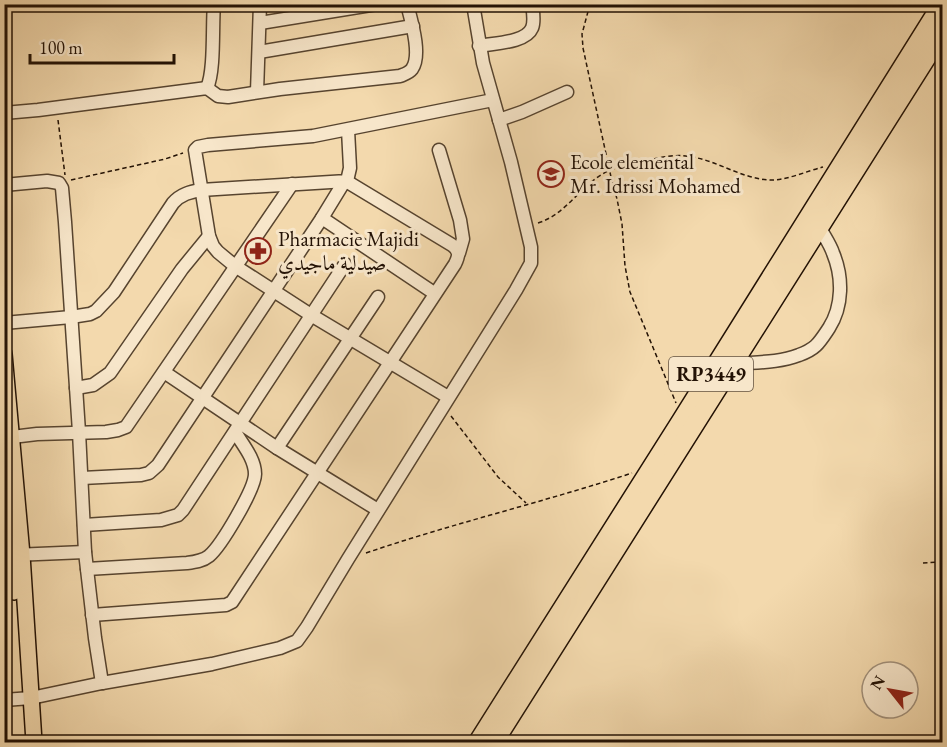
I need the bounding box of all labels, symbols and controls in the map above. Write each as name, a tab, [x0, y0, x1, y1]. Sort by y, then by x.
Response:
scale bar	[30, 27, 174, 65]
text: 100 m	[39, 36, 83, 59]
place label: Ecole elemental Mr. Idrissi Mohamed	[570, 148, 741, 199]
school or university icon: Ecole elemental Mr. Idrissi Mohamed	[536, 159, 566, 189]
place label: Pharmacie Majidi صيدلية ماجيدي	[278, 225, 419, 279]
pharmacy icon: Pharmacie Majidi صيدلية ماجيدي	[243, 236, 273, 266]
road number: RP3449	[669, 357, 753, 391]
north arrow	[860, 660, 920, 720]
text: N	[865, 672, 890, 693]

